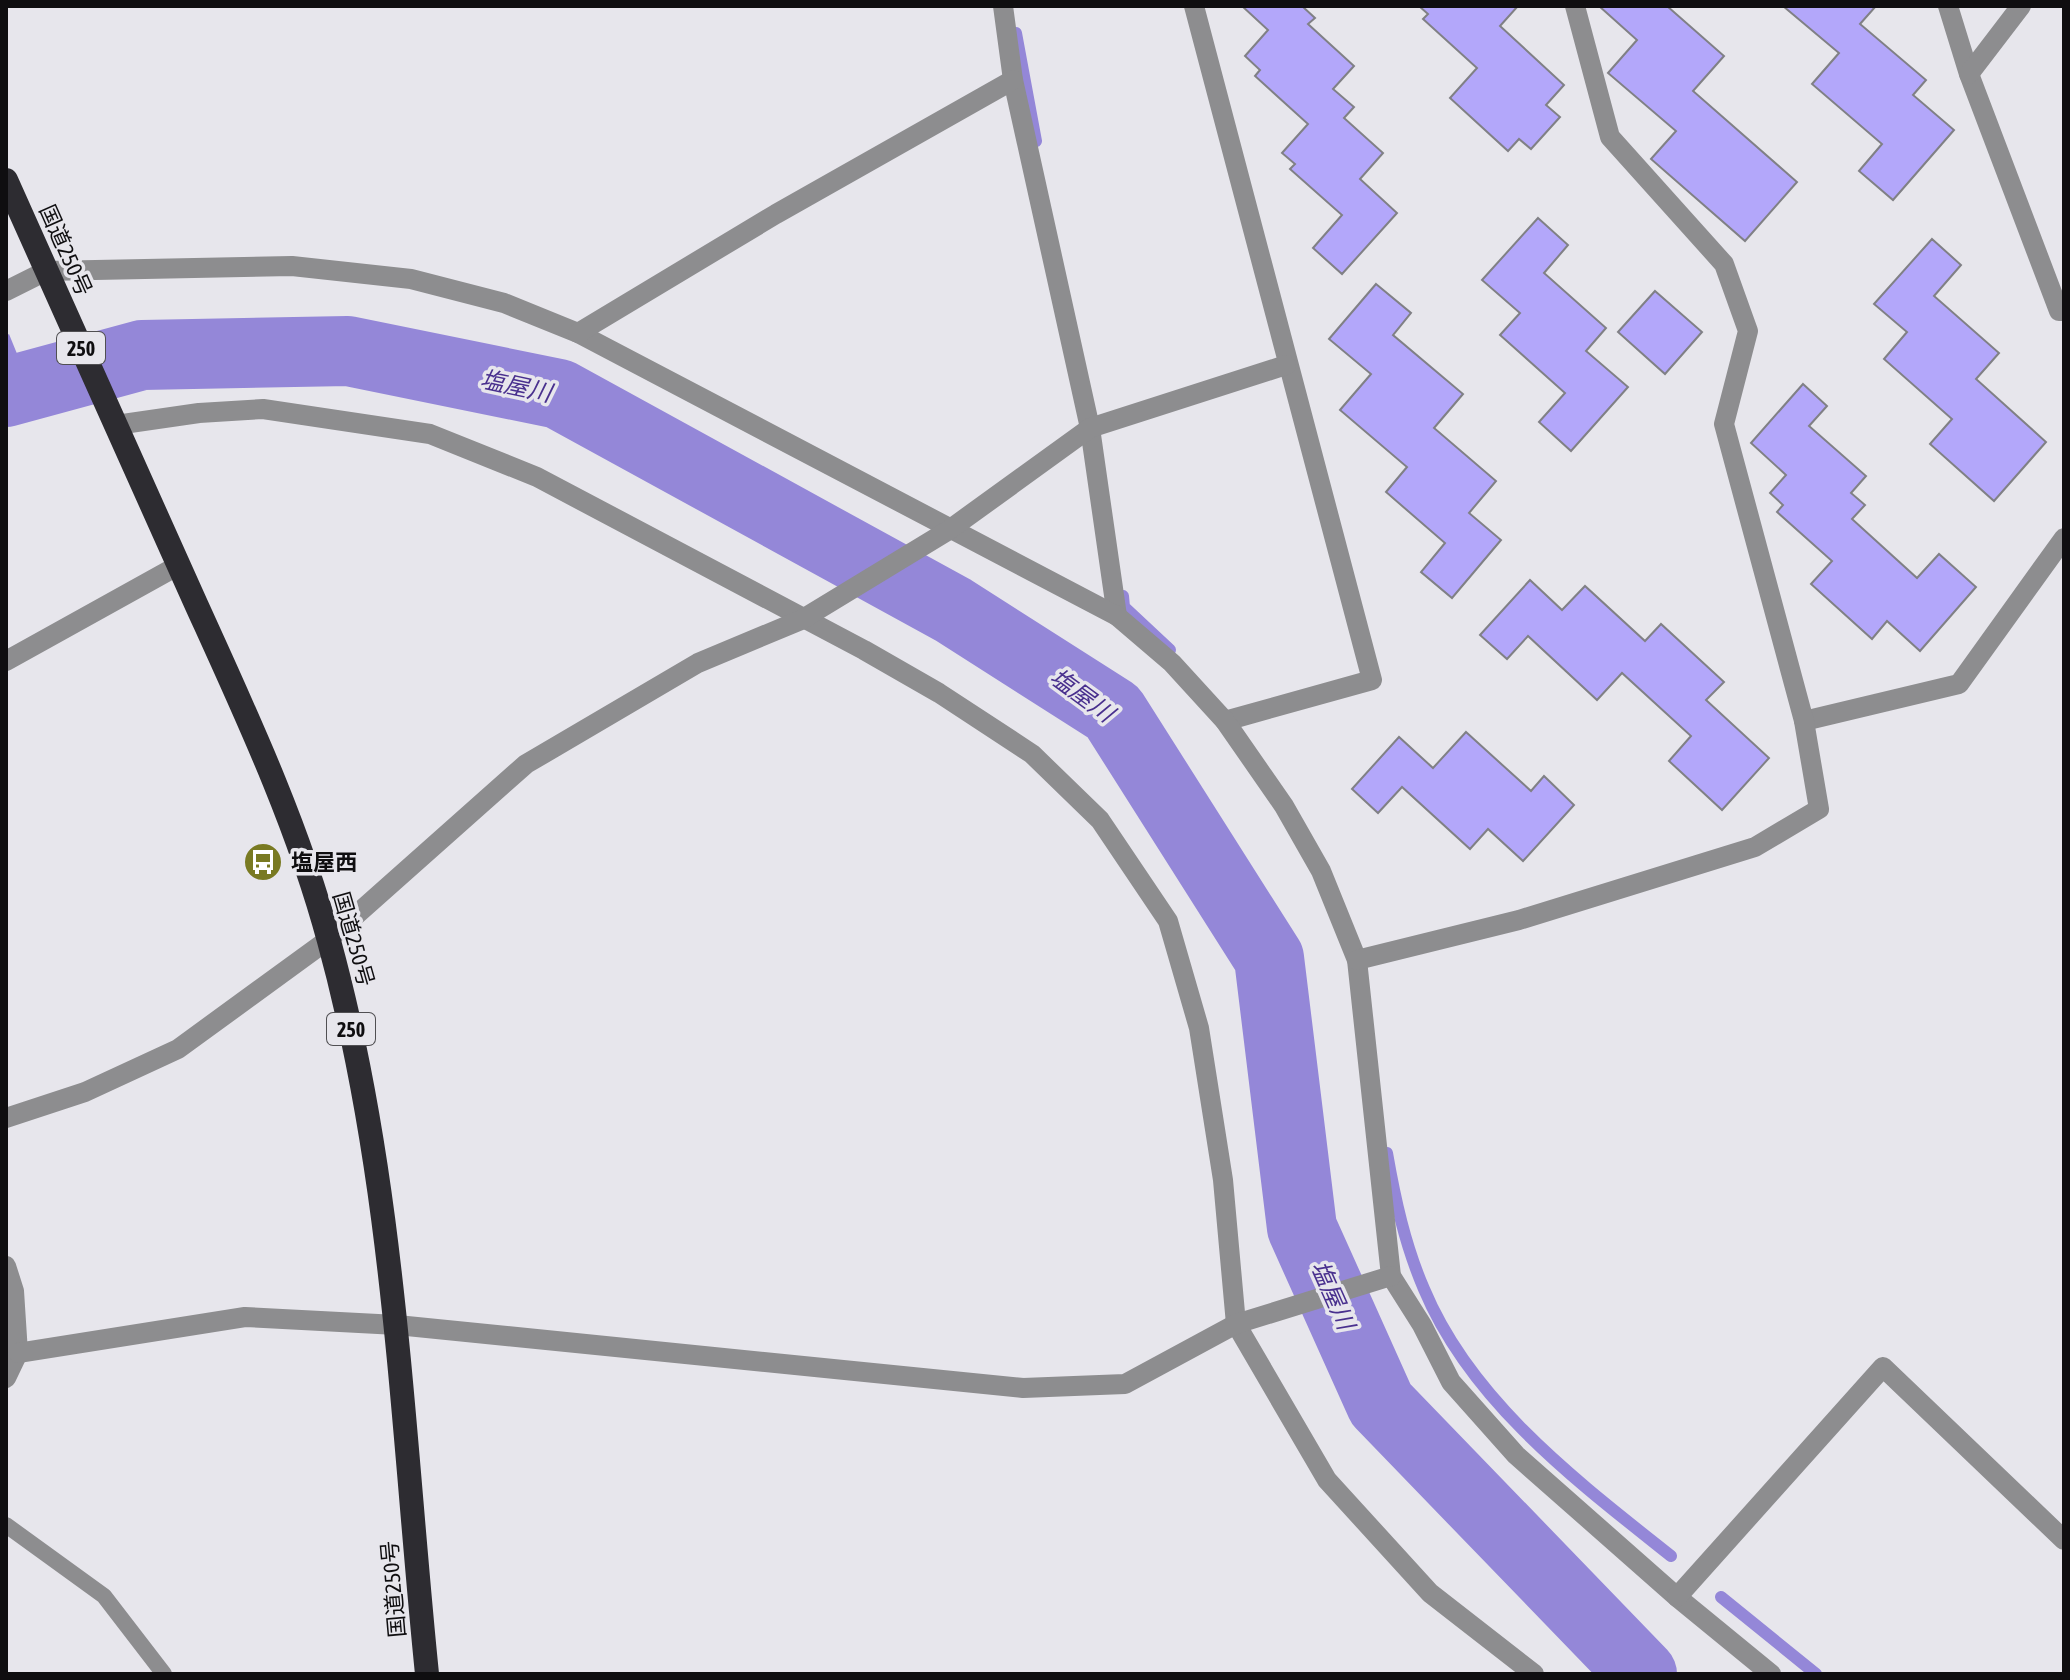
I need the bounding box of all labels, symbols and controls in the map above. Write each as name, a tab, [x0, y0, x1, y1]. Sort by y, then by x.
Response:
street label: 国道250号	[34, 200, 98, 300]
road number: 250	[57, 332, 105, 364]
water label: 塩屋川	[478, 365, 557, 407]
water label: 塩屋川	[1045, 663, 1121, 729]
bus stop icon: 塩屋西	[242, 841, 284, 883]
place label: 塩屋西	[291, 849, 357, 875]
street label: 国道250号	[328, 889, 380, 989]
road number: 250	[327, 1013, 375, 1045]
water label: 塩屋川	[1306, 1257, 1361, 1336]
street label: 国道250号	[376, 1540, 410, 1638]

